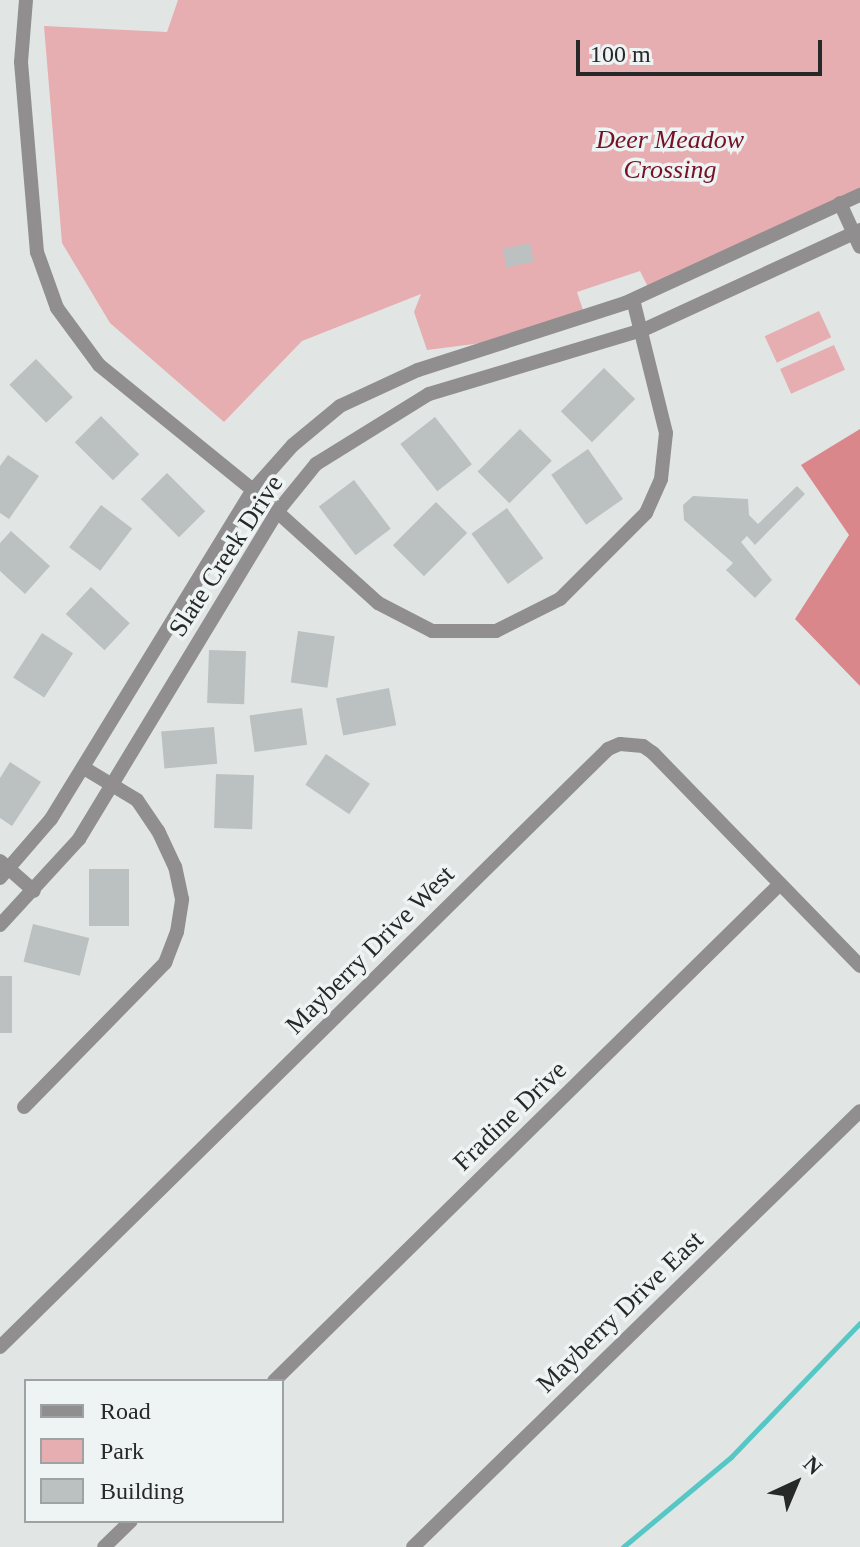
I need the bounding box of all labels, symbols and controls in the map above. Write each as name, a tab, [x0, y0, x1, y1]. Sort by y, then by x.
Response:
scale bar	[580, 24, 826, 74]
text: 100 m	[590, 41, 651, 67]
park label: Deer Meadow Crossing	[596, 124, 744, 186]
street label: Slate Creek Drive	[162, 469, 290, 643]
street label: Mayberry Drive West	[279, 859, 461, 1041]
street label: Fradine Drive	[447, 1054, 573, 1178]
street label: Mayberry Drive East	[530, 1225, 710, 1399]
legend	[24, 1379, 284, 1523]
text: Road	[100, 1398, 151, 1424]
text: Park	[100, 1438, 144, 1464]
north arrow	[756, 1443, 836, 1523]
text: N	[799, 1451, 827, 1480]
text: Building	[100, 1478, 184, 1504]

